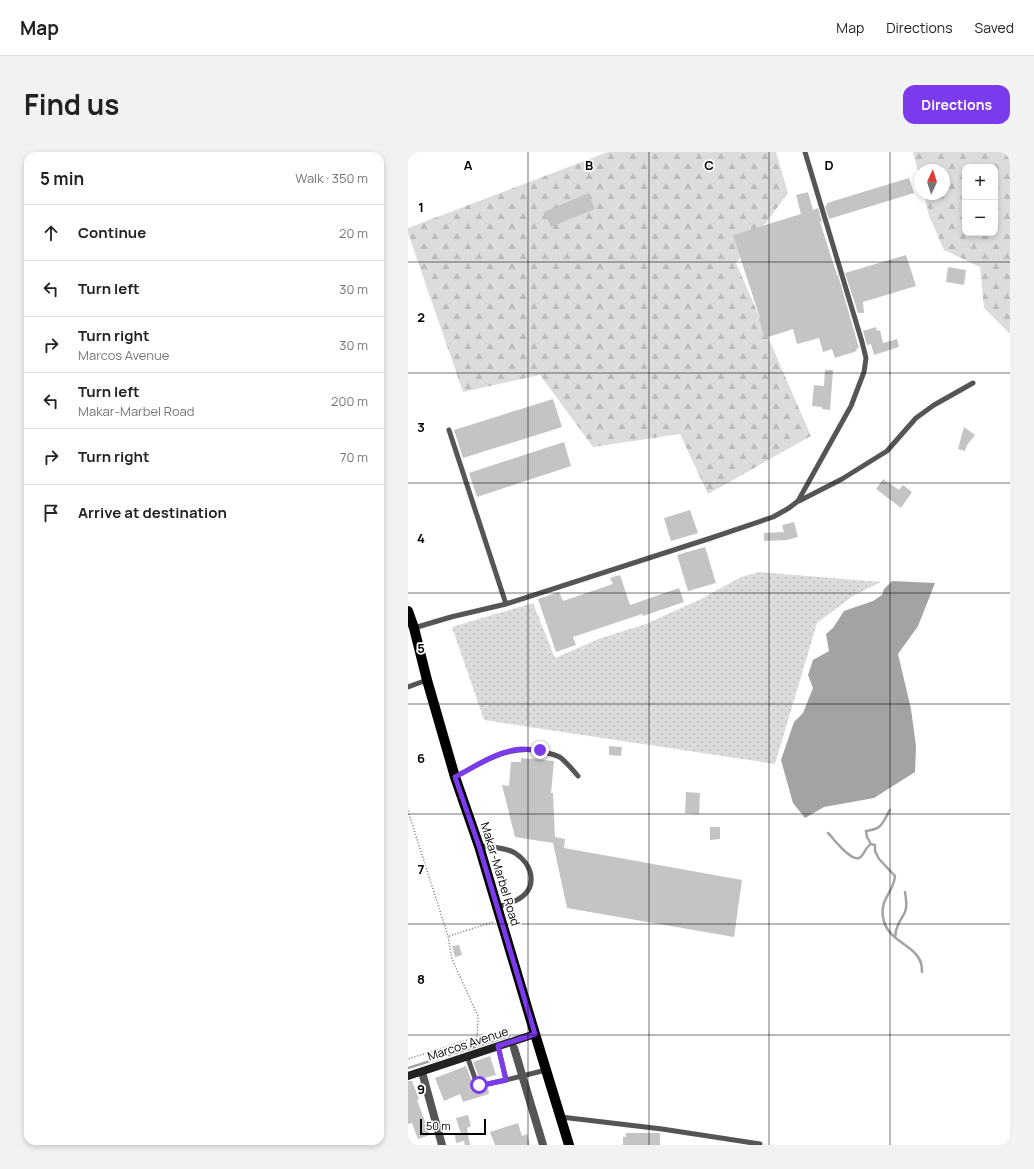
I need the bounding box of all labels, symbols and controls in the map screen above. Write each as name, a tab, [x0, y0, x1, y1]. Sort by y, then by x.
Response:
text: Map	[20, 15, 59, 41]
text: Map	[836, 18, 864, 37]
text: Directions	[886, 18, 953, 37]
text: Saved	[975, 18, 1014, 37]
text: Find us	[24, 85, 119, 123]
button: Directions	[903, 85, 1010, 124]
text: A	[464, 156, 473, 174]
text: B	[585, 156, 593, 174]
text: C	[704, 156, 714, 174]
text: D	[824, 156, 834, 174]
north arrow	[914, 164, 950, 200]
map controls	[962, 164, 998, 236]
button: +	[962, 164, 998, 200]
text: 5 min	[40, 167, 84, 190]
text: Walk · 350 m	[295, 169, 368, 187]
text: 1	[418, 198, 424, 216]
button: −	[962, 200, 998, 236]
icon: ahead	[40, 222, 62, 244]
text: Continue	[78, 222, 146, 243]
text: 20 m	[339, 224, 368, 242]
icon: left	[40, 278, 62, 300]
text: Turn left	[78, 278, 140, 299]
text: 30 m	[339, 280, 368, 298]
text: 2	[417, 308, 425, 326]
text: Turn right	[78, 325, 149, 346]
icon: right	[40, 334, 62, 356]
text: 30 m	[339, 336, 368, 354]
text: Marcos Avenue	[78, 346, 169, 364]
text: Turn left	[78, 381, 140, 402]
icon: left	[40, 390, 62, 412]
text: 200 m	[331, 392, 368, 410]
text: Makar-Marbel Road	[78, 402, 195, 420]
text: 3	[417, 418, 425, 436]
icon: right	[40, 446, 62, 468]
text: Turn right	[78, 446, 149, 467]
text: 70 m	[340, 448, 368, 466]
icon: arrive	[40, 502, 62, 524]
text: Arrive at destination	[78, 502, 227, 523]
text: 4	[417, 529, 425, 547]
text: 5	[417, 639, 425, 657]
route end	[531, 741, 549, 759]
text: 6	[417, 749, 425, 767]
street label: Makar-Marbel Road	[477, 820, 524, 928]
text: 7	[418, 860, 425, 878]
text: 8	[417, 970, 425, 988]
street label: Marcos Avenue	[425, 1022, 511, 1065]
route start	[470, 1076, 488, 1094]
text: 9	[417, 1080, 425, 1098]
scale bar	[420, 1117, 486, 1136]
text: 50 m	[426, 1118, 451, 1133]

